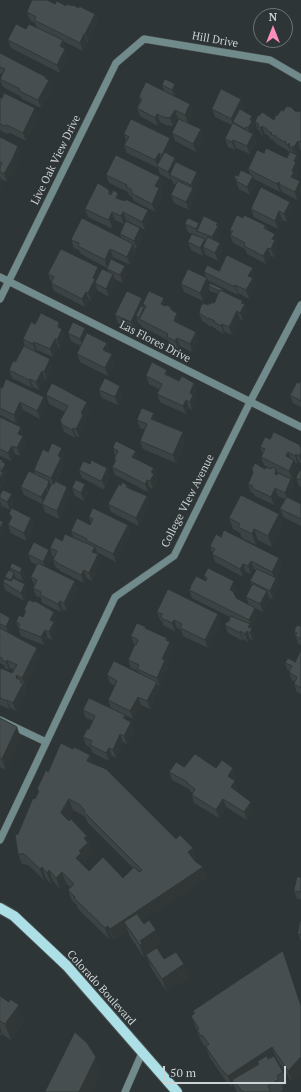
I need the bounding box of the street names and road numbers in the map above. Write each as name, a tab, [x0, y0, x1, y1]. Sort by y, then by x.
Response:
street label: Hill Drive	[191, 29, 239, 51]
street label: Live Oak View Drive	[29, 113, 83, 207]
street label: Las Flores Drive	[117, 318, 193, 366]
street label: College VIew Avenue	[159, 452, 217, 550]
street label: Colorado Boulevard	[64, 948, 138, 1028]

